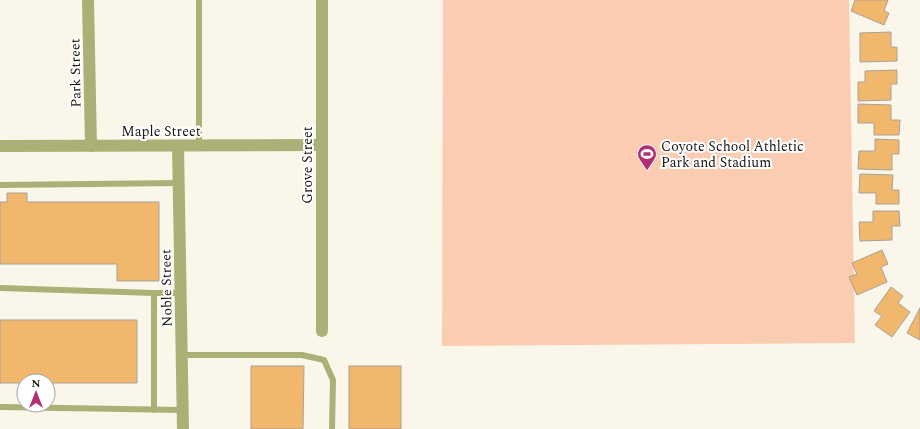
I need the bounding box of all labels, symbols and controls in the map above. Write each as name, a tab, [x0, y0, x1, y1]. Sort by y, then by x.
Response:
street label: Park Street	[64, 38, 87, 108]
street label: Maple Street	[121, 121, 201, 142]
street label: Grove Street	[297, 126, 318, 204]
place label: Coyote School Athletic Park and Stadium	[661, 136, 804, 173]
sports icon: Coyote School Athletic Park and Stadium	[636, 143, 658, 171]
street label: Noble Street	[155, 249, 178, 327]
north arrow	[16, 373, 56, 413]
text: N	[32, 375, 41, 392]

